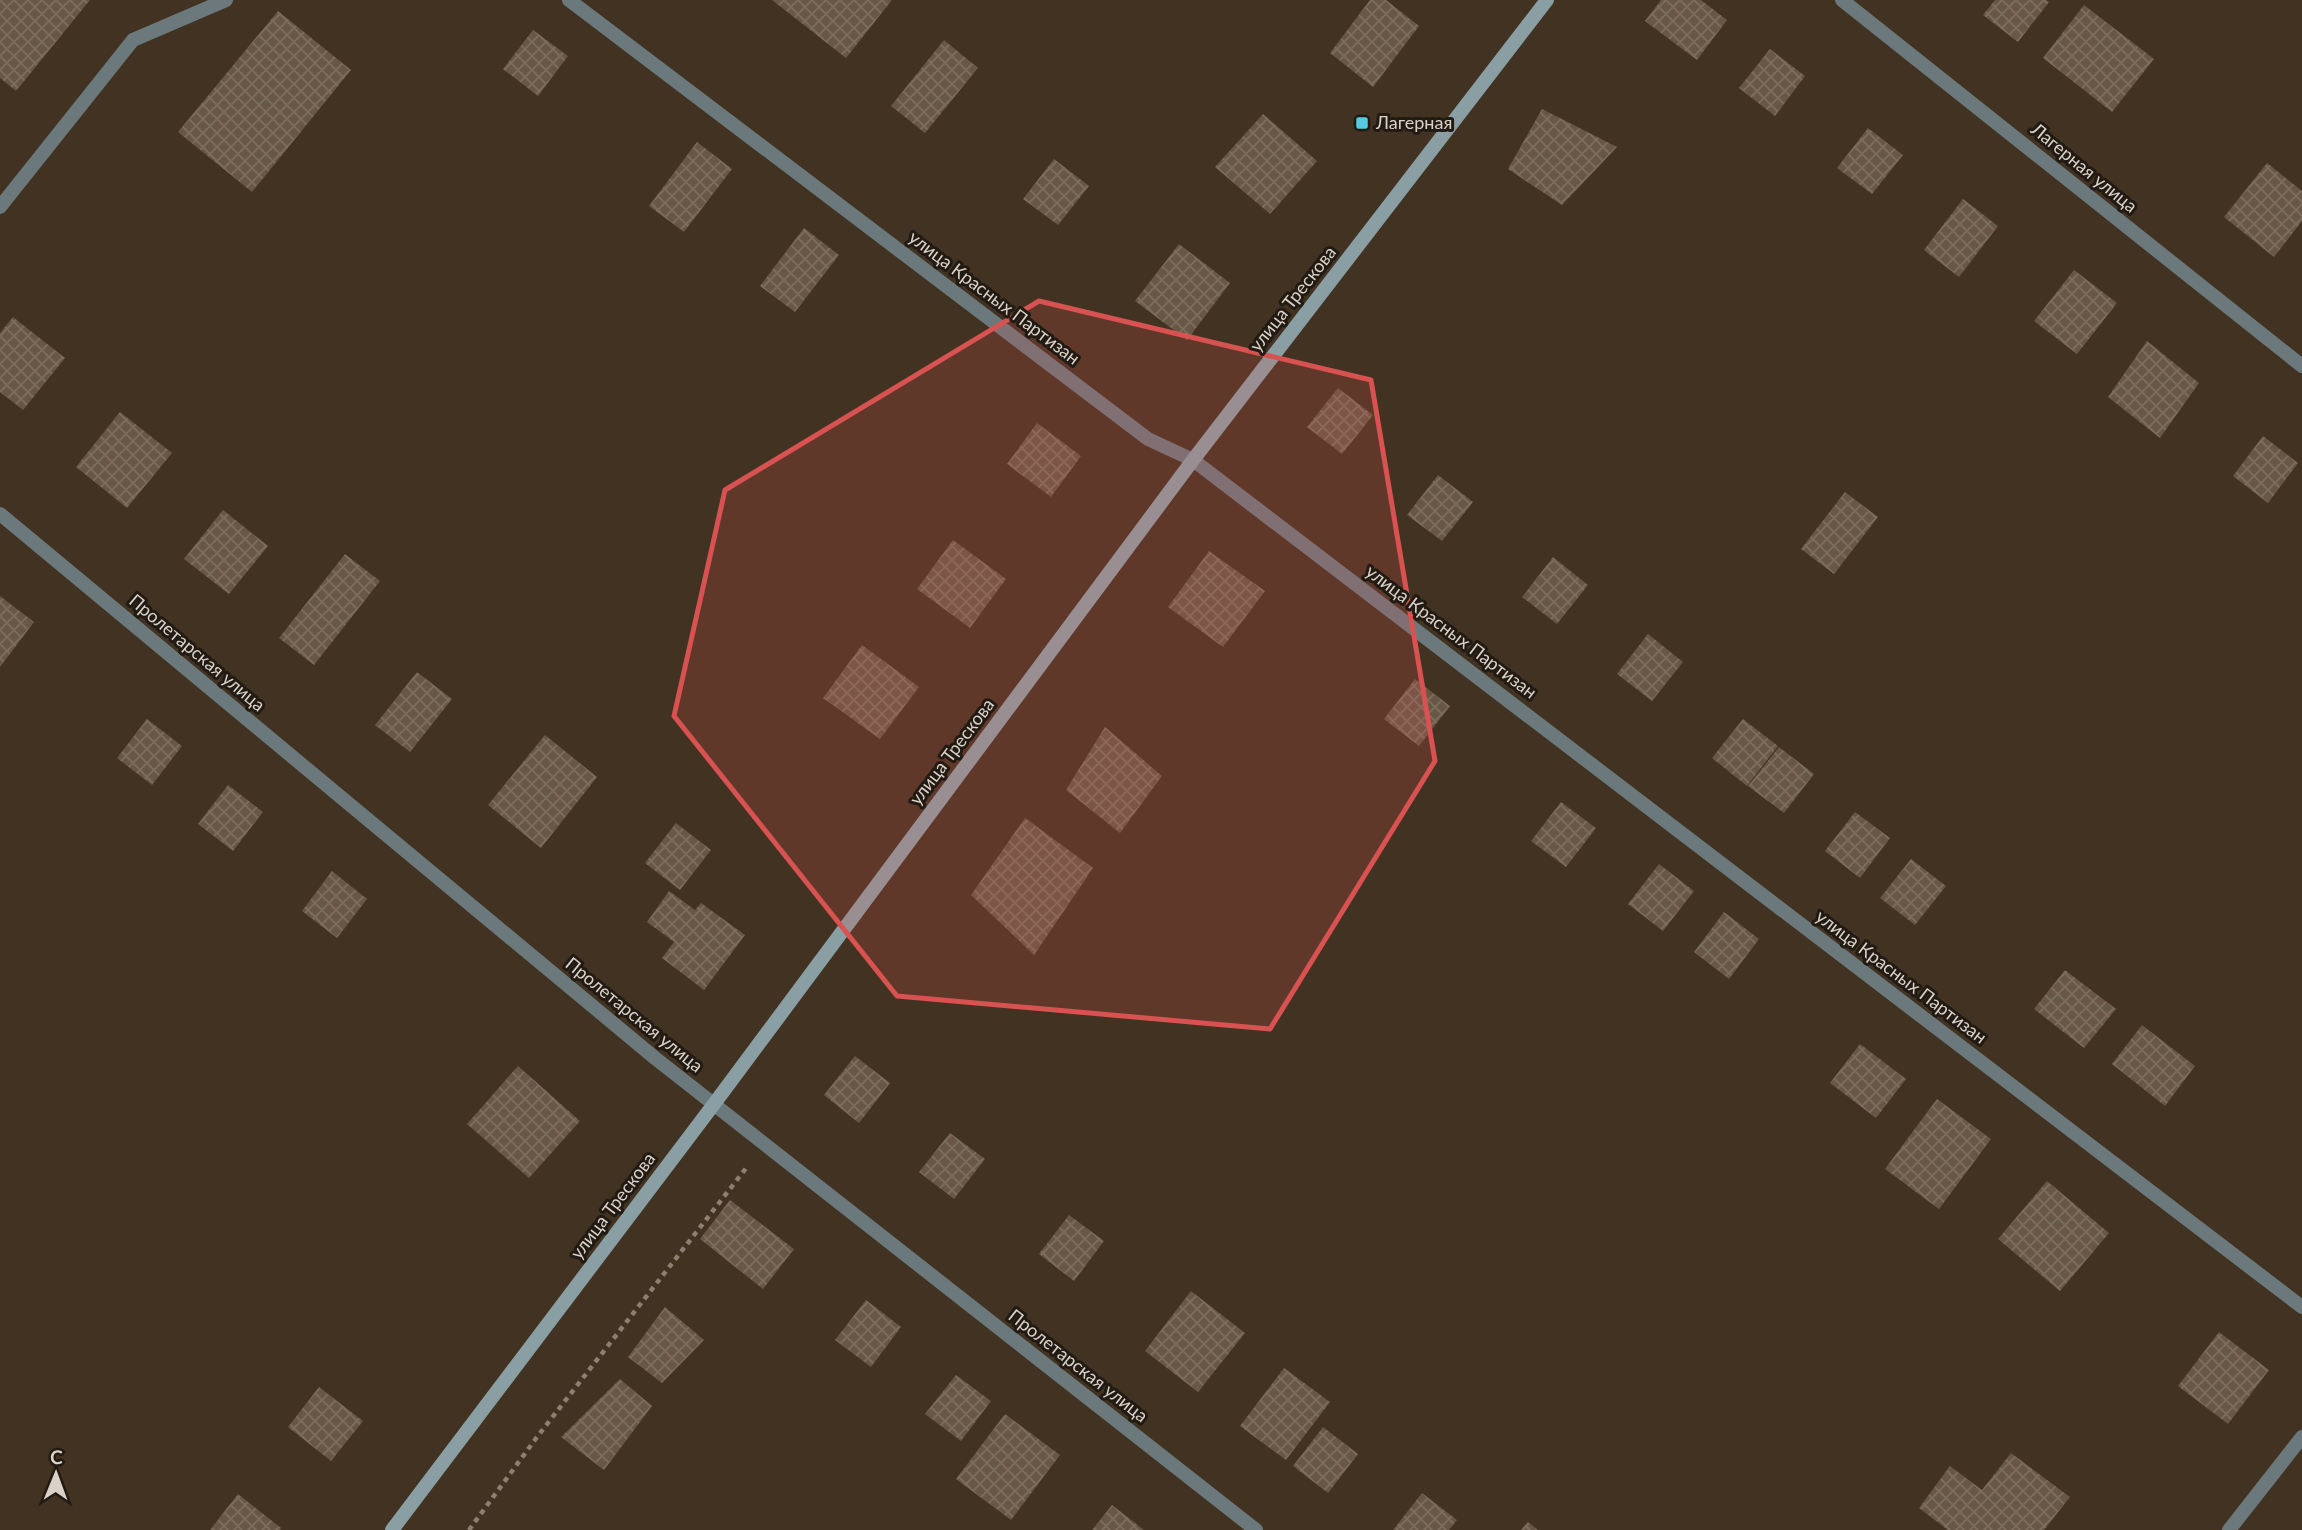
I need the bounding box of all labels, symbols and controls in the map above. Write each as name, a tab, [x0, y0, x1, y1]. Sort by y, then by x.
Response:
place label: Лагерная	[1375, 111, 1452, 133]
marker: Лагерная	[1354, 115, 1370, 131]
street label: Лагерная улица	[2026, 117, 2142, 217]
street label: улица Красных Партизан	[905, 226, 1084, 369]
street label: улица Трескова	[1244, 241, 1340, 355]
street label: улица Красных Партизан	[1362, 560, 1541, 703]
street label: Пролетарская улица	[125, 589, 270, 715]
street label: улица Трескова	[904, 694, 998, 809]
street label: улица Красных Партизан	[1812, 905, 1991, 1048]
street label: Пролетарская улица	[561, 952, 708, 1076]
street label: улица Трескова	[565, 1148, 659, 1263]
street label: Пролетарская улица	[1005, 1304, 1153, 1426]
north arrow	[21, 1439, 91, 1509]
text: С	[50, 1445, 63, 1468]

